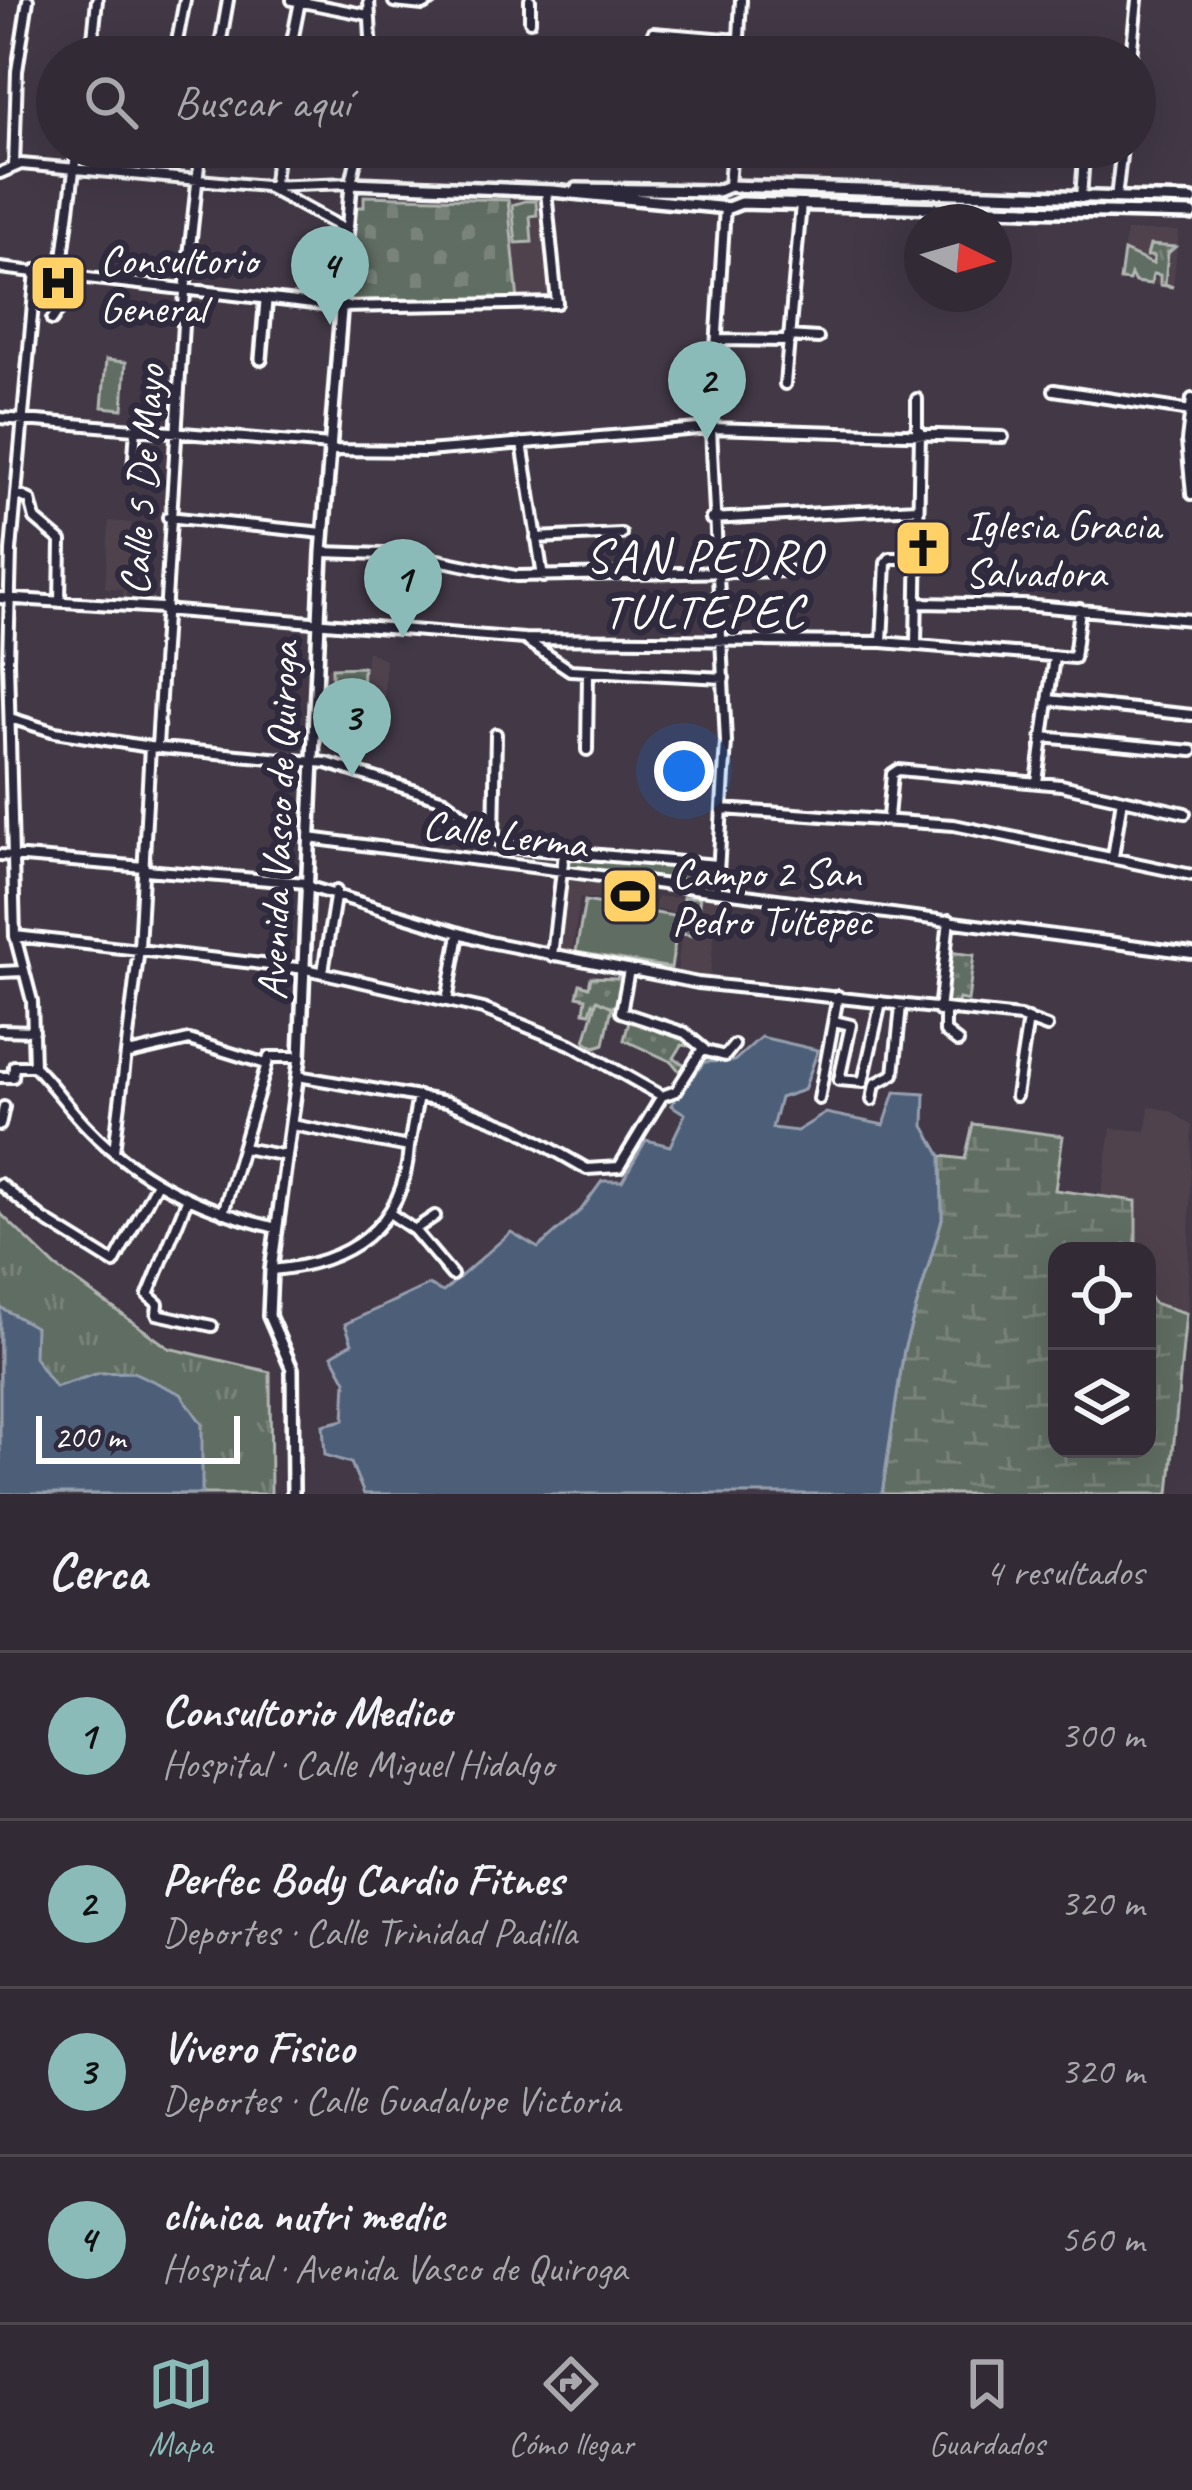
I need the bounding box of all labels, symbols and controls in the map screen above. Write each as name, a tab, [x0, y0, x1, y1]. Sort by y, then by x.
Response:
search box	[36, 36, 1156, 168]
icon: search	[78, 69, 144, 135]
text: Buscar aquí	[174, 74, 350, 131]
north arrow	[904, 204, 1012, 312]
pin: 4	[291, 226, 369, 325]
place label: Consultorio General	[100, 234, 261, 335]
hospital icon: Consultorio General	[27, 252, 89, 314]
pin: 2	[668, 341, 746, 440]
street label: Calle 5 De Mayo	[108, 361, 177, 597]
place label: Iglesia Gracia Salvadora	[965, 499, 1164, 600]
church icon: Iglesia Gracia Salvadora	[892, 517, 954, 579]
district label: SAN PEDRO TULTEPEC	[586, 526, 827, 641]
pin: 1	[364, 539, 442, 638]
street label: Avenida Vasco de Quiroga	[246, 639, 311, 1001]
pin: 3	[313, 678, 391, 777]
your location	[654, 741, 714, 801]
street label: Calle Lerma	[420, 798, 592, 871]
place label: Campo 2 San Pedro Tultepec	[672, 847, 874, 948]
sports icon: Campo 2 San Pedro Tultepec	[599, 865, 661, 927]
map controls	[1048, 1242, 1156, 1458]
button: locate	[1048, 1242, 1156, 1350]
button: layers	[1048, 1350, 1156, 1458]
scale bar	[36, 1410, 240, 1463]
text: 200 m	[54, 1416, 125, 1458]
text: Cerca	[48, 1540, 147, 1604]
text: 4 resultados	[985, 1548, 1144, 1597]
text: Consultorio Medico	[162, 1683, 452, 1740]
text: 1	[78, 1711, 96, 1760]
text: 300 m	[1060, 1711, 1144, 1760]
text: Hospital · Calle Miguel Hidalgo	[162, 1740, 554, 1789]
text: Perfec Body Cardio Fitnes	[162, 1851, 563, 1908]
text: 2	[78, 1879, 96, 1928]
text: 320 m	[1060, 1879, 1144, 1928]
text: Deportes · Calle Trinidad Padilla	[162, 1908, 577, 1957]
text: Vivero Fisico	[162, 2019, 354, 2076]
text: 3	[78, 2047, 96, 2096]
text: 320 m	[1060, 2047, 1144, 2096]
text: Deportes · Calle Guadalupe Victoria	[162, 2076, 620, 2125]
text: clinica nutri medic	[162, 2187, 445, 2244]
text: 4	[78, 2215, 96, 2264]
text: 560 m	[1060, 2215, 1144, 2264]
text: Hospital · Avenida Vasco de Quiroga	[162, 2244, 627, 2293]
tab: Mapa	[148, 2351, 214, 2465]
tab: Cómo llegar	[509, 2351, 634, 2465]
tab: Guardados	[929, 2351, 1044, 2465]

